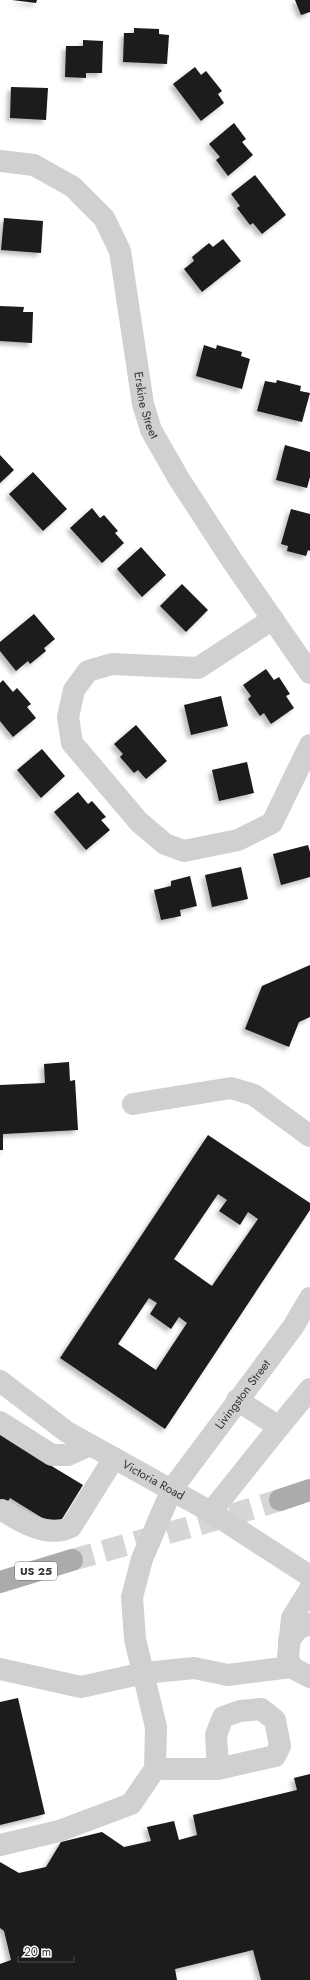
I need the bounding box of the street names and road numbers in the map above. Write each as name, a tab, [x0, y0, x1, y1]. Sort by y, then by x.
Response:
street label: Erskine Street	[129, 370, 163, 442]
street label: Livingston Street	[211, 1356, 275, 1433]
street label: Victoria Road	[119, 1455, 188, 1505]
road number: US 25	[15, 1562, 57, 1580]

